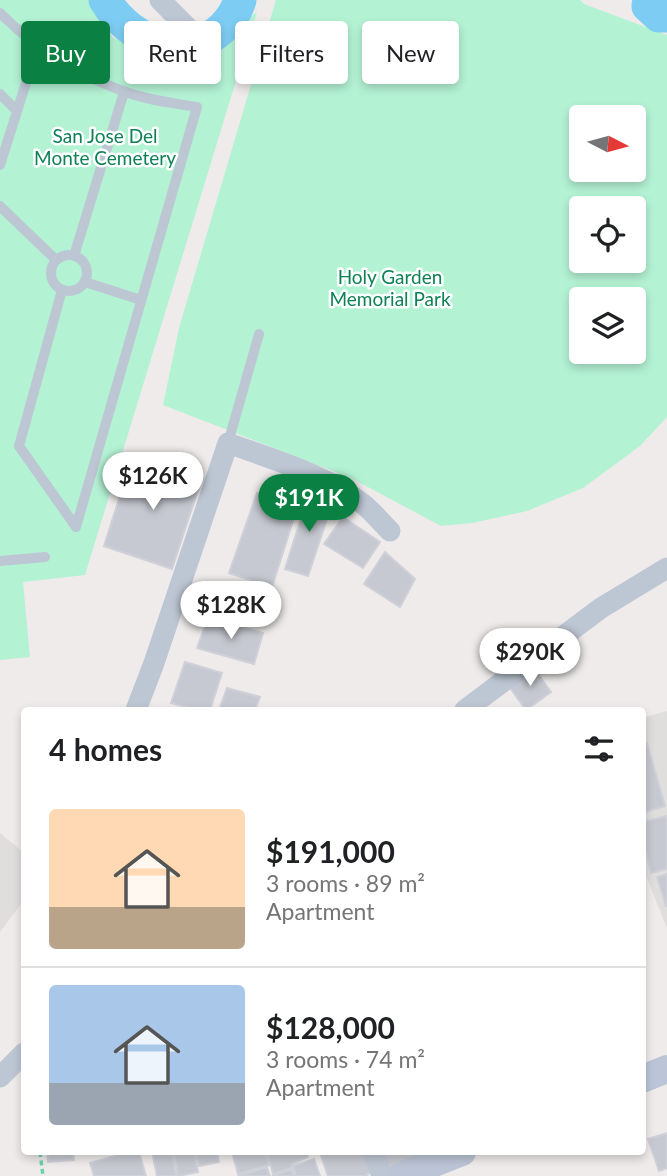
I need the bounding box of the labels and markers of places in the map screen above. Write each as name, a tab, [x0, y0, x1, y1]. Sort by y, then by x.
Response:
pin: $126K	[104, 452, 202, 512]
pin: $191K	[260, 475, 358, 534]
pin: $128K	[182, 582, 280, 641]
pin: $290K	[481, 628, 579, 688]

